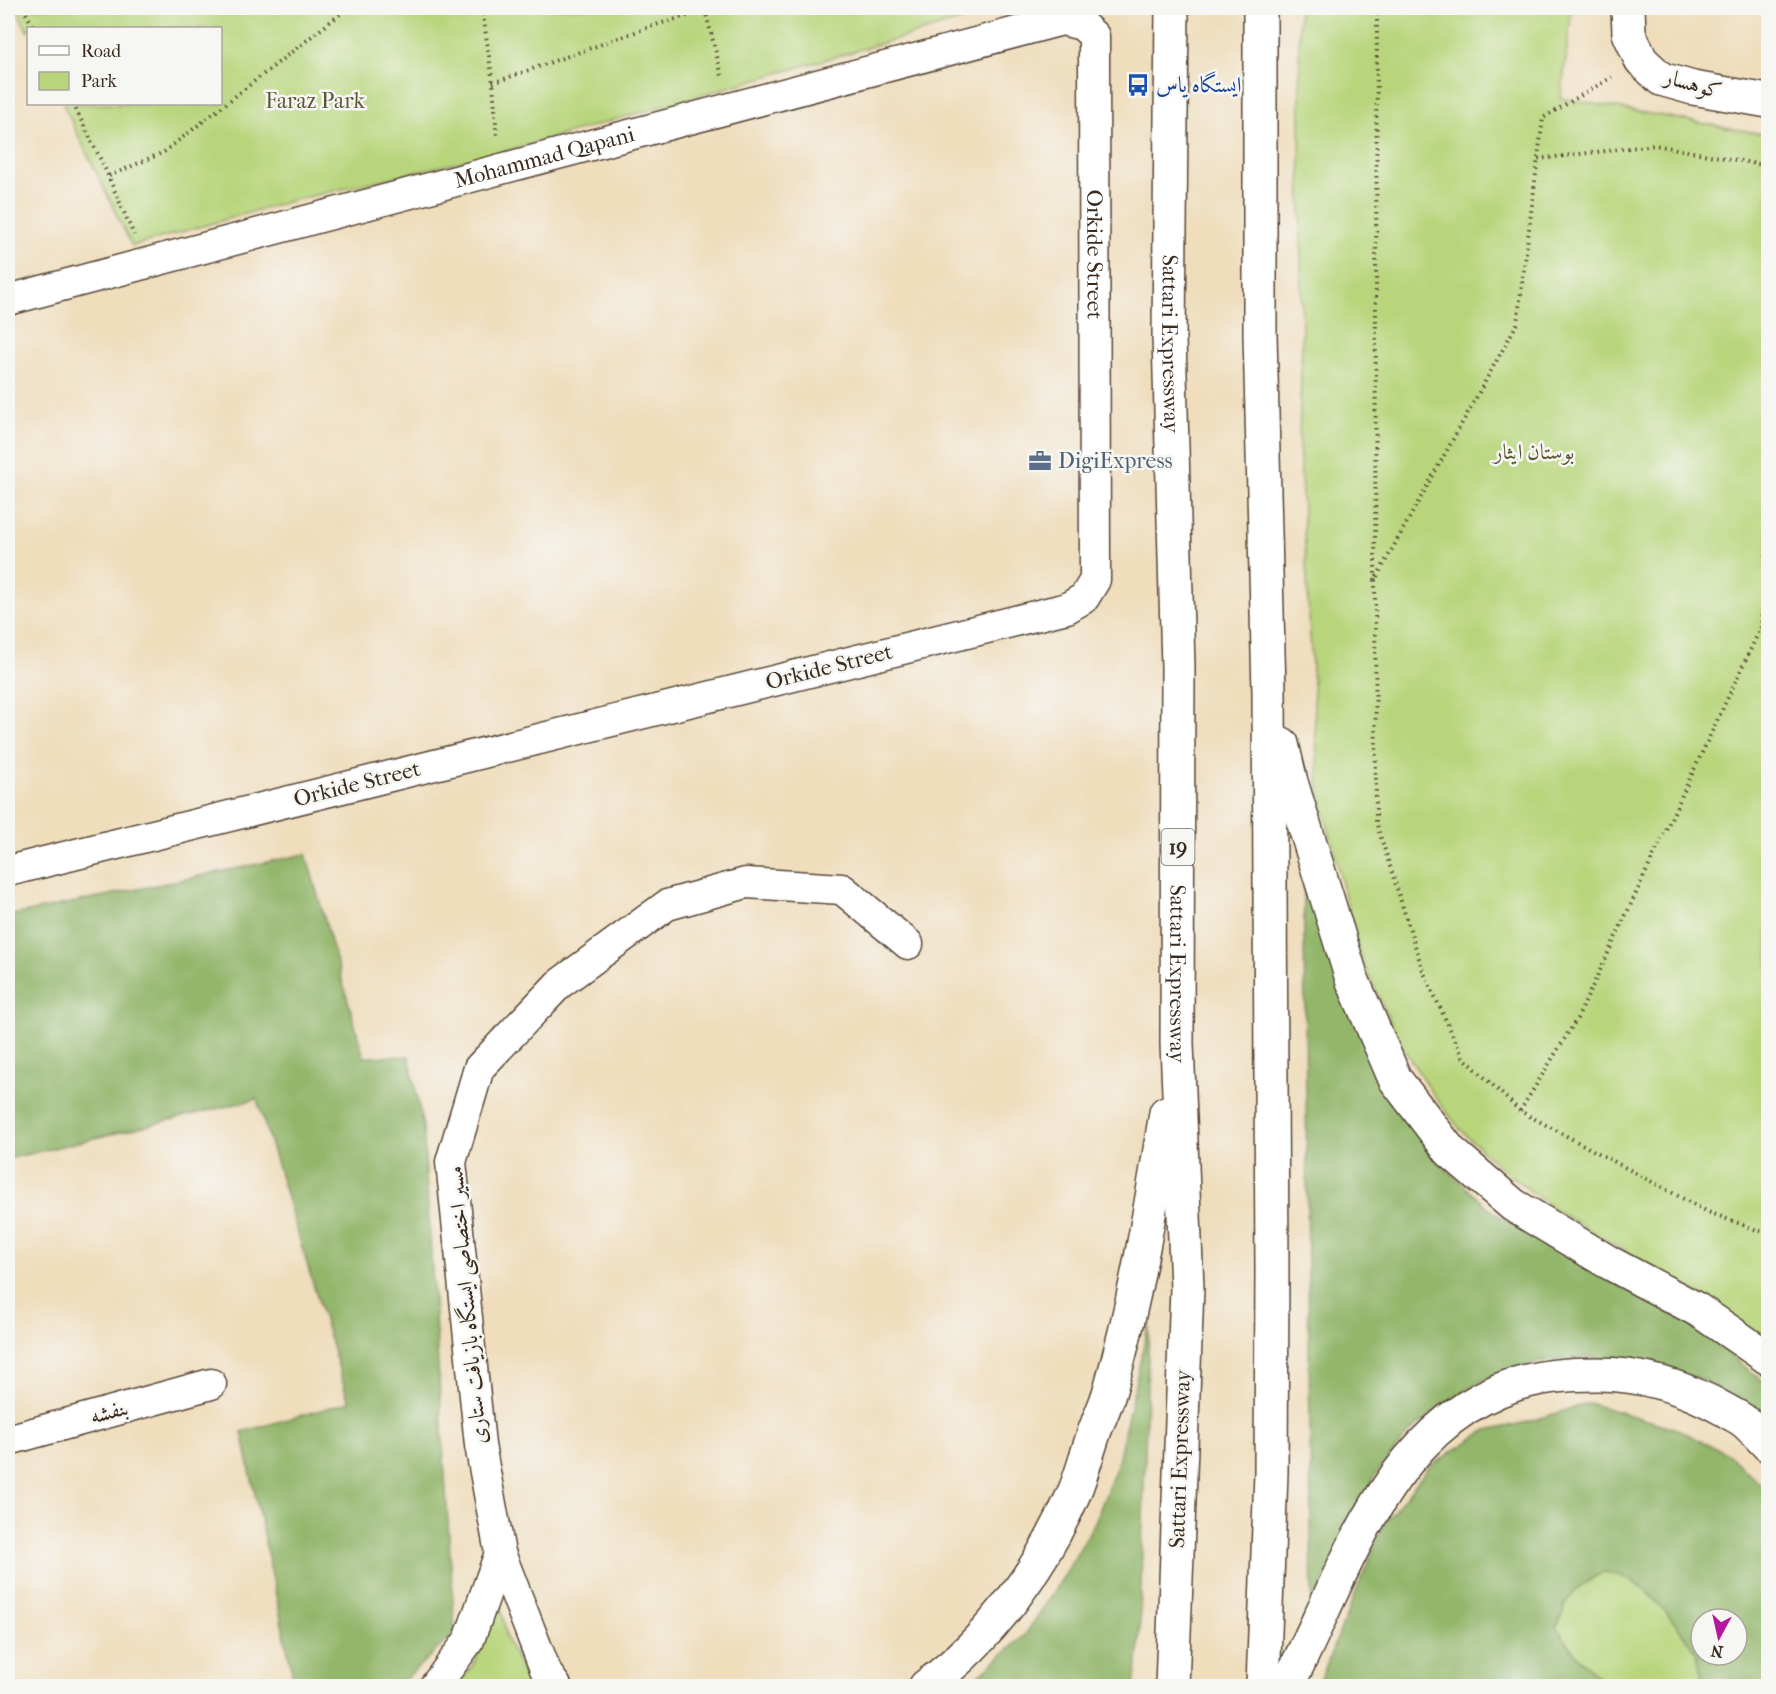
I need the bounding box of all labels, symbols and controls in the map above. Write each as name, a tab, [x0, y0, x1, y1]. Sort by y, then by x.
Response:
legend	[27, 27, 222, 105]
text: Road	[81, 41, 121, 62]
street label: کوهسار	[1659, 63, 1725, 105]
text: Park	[81, 71, 118, 92]
place label: ایستگاه یاس	[1156, 71, 1241, 98]
bus stop icon: ایستگاه یاس	[1125, 72, 1151, 98]
park label: Faraz Park	[265, 88, 365, 114]
street label: Mohammad Qapani	[451, 121, 638, 194]
street label: Orkide Street	[1081, 190, 1108, 320]
street label: Sattari Expressway	[1156, 254, 1185, 435]
park label: بوستان ایثار	[1492, 439, 1574, 465]
office icon: DigiExpress	[1027, 448, 1053, 474]
place label: DigiExpress	[1058, 448, 1173, 474]
street label: Orkide Street	[763, 639, 895, 695]
street label: Orkide Street	[291, 756, 423, 812]
road number: 19	[1162, 829, 1194, 865]
street label: Sattari Expressway	[1164, 884, 1191, 1065]
street label: مسیر اختصاصی ایستگاه بازیافت ستاری	[441, 1165, 494, 1445]
street label: Sattari Expressway	[1164, 1368, 1196, 1549]
street label: بنفشه	[87, 1394, 131, 1430]
north arrow	[1689, 1607, 1749, 1667]
text: N	[1709, 1641, 1724, 1662]

